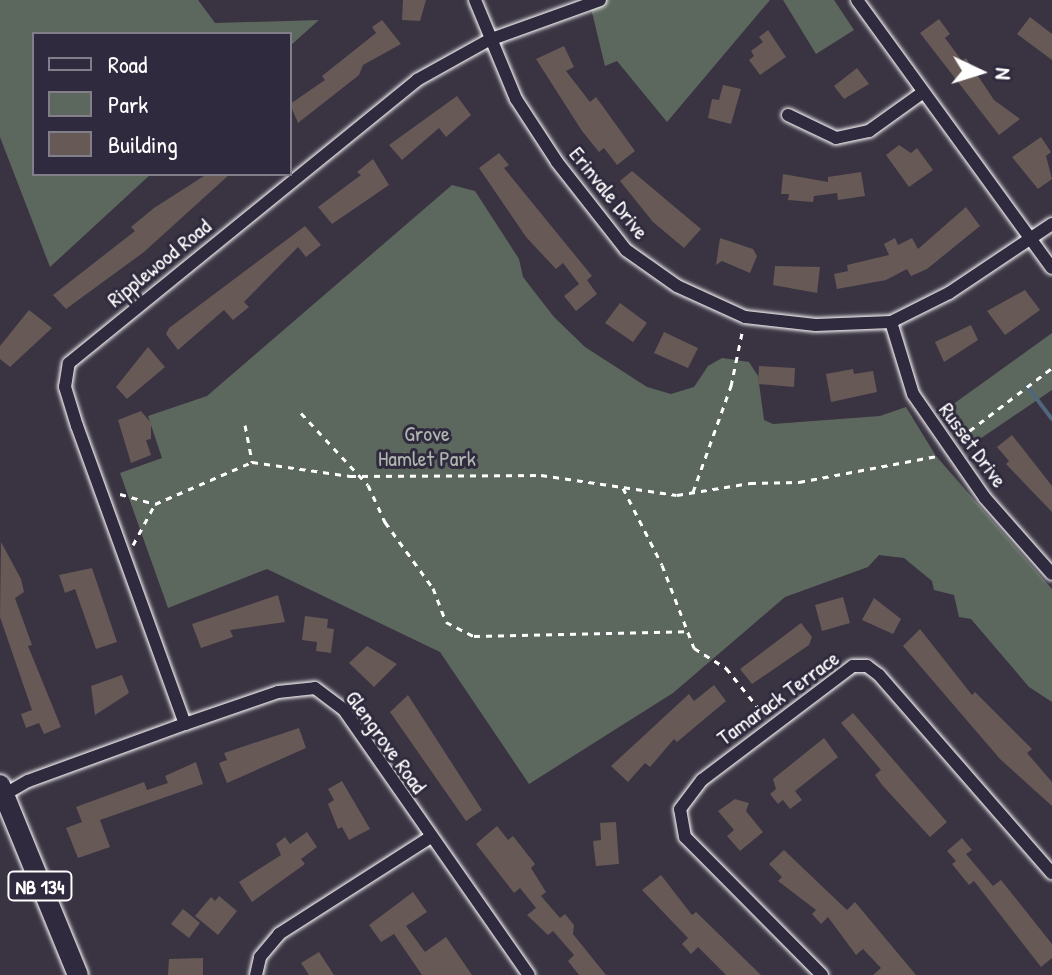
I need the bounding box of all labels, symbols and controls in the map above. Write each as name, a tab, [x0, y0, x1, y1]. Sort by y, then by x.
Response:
legend	[32, 32, 292, 176]
north arrow	[940, 32, 1020, 112]
text: Road	[108, 48, 147, 80]
text: N	[989, 67, 1019, 81]
text: Park	[108, 88, 148, 120]
text: Building	[108, 128, 178, 160]
street label: Erinvale Drive	[564, 141, 654, 245]
street label: Ripplewood Road	[102, 213, 216, 313]
street label: Russet Drive	[933, 397, 1013, 493]
park label: Grove Hamlet Park	[378, 420, 476, 472]
street label: Tamarack Terrace	[712, 645, 844, 751]
street label: Glengrove Road	[340, 685, 432, 799]
road number: NB 134	[6, 870, 74, 902]

